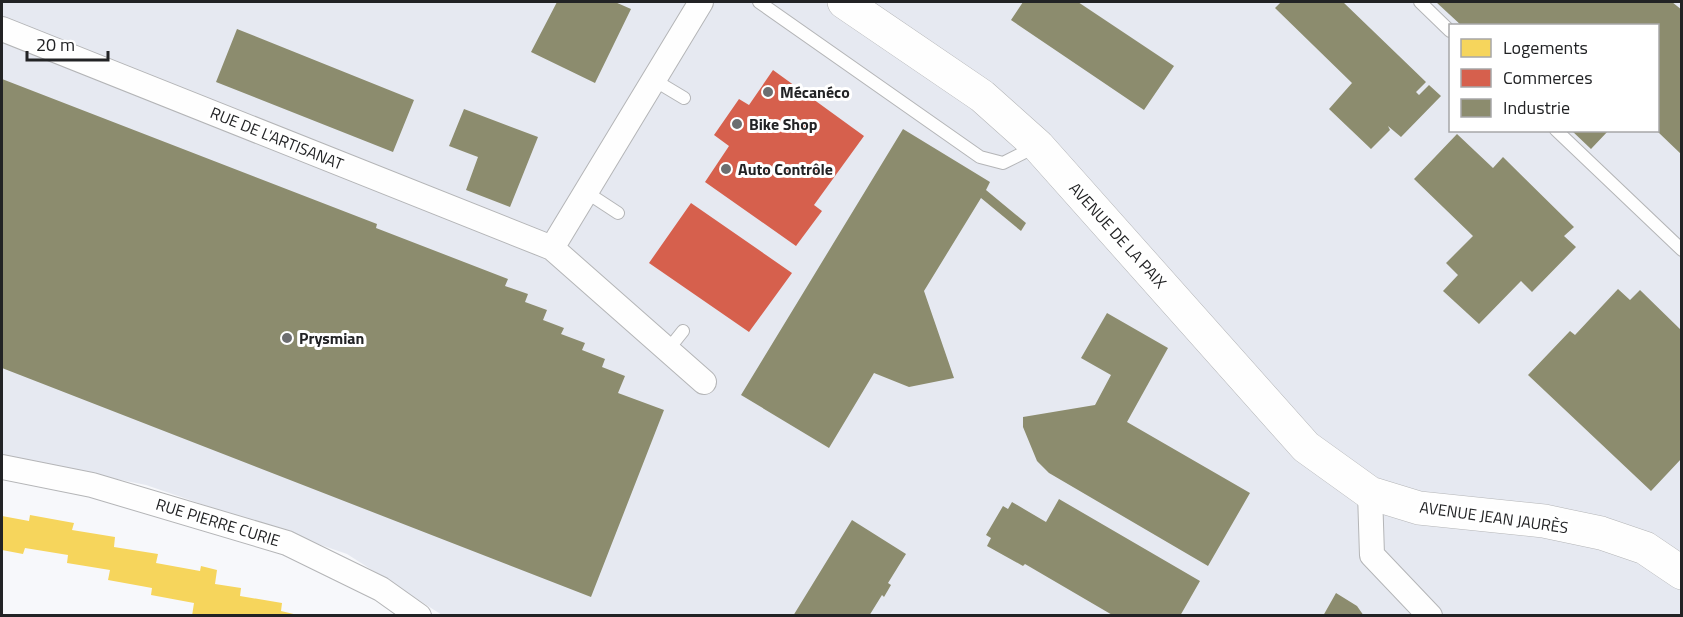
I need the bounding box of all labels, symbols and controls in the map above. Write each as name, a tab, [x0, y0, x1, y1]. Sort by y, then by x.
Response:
scale bar	[27, 24, 108, 62]
legend	[1449, 24, 1659, 132]
text: 20 m	[36, 31, 75, 58]
text: Logements	[1503, 34, 1588, 61]
text: Commerces	[1503, 64, 1593, 91]
place label: Mécanéco	[780, 80, 850, 104]
marker: Mécanéco	[761, 85, 775, 99]
text: Industrie	[1503, 94, 1570, 121]
street label: RUE DE L'ARTISANAT	[207, 100, 348, 176]
place label: Bike Shop	[749, 112, 818, 136]
marker: Bike Shop	[730, 117, 744, 131]
place label: Auto Contrôle	[738, 157, 833, 181]
marker: Auto Contrôle	[719, 162, 733, 176]
street label: AVENUE DE LA PAIX	[1064, 177, 1172, 293]
place label: Prysmian	[299, 326, 364, 350]
marker: Prysmian	[280, 331, 294, 345]
street label: RUE PIERRE CURIE	[153, 492, 283, 552]
street label: AVENUE JEAN JAURÈS	[1418, 495, 1570, 539]

